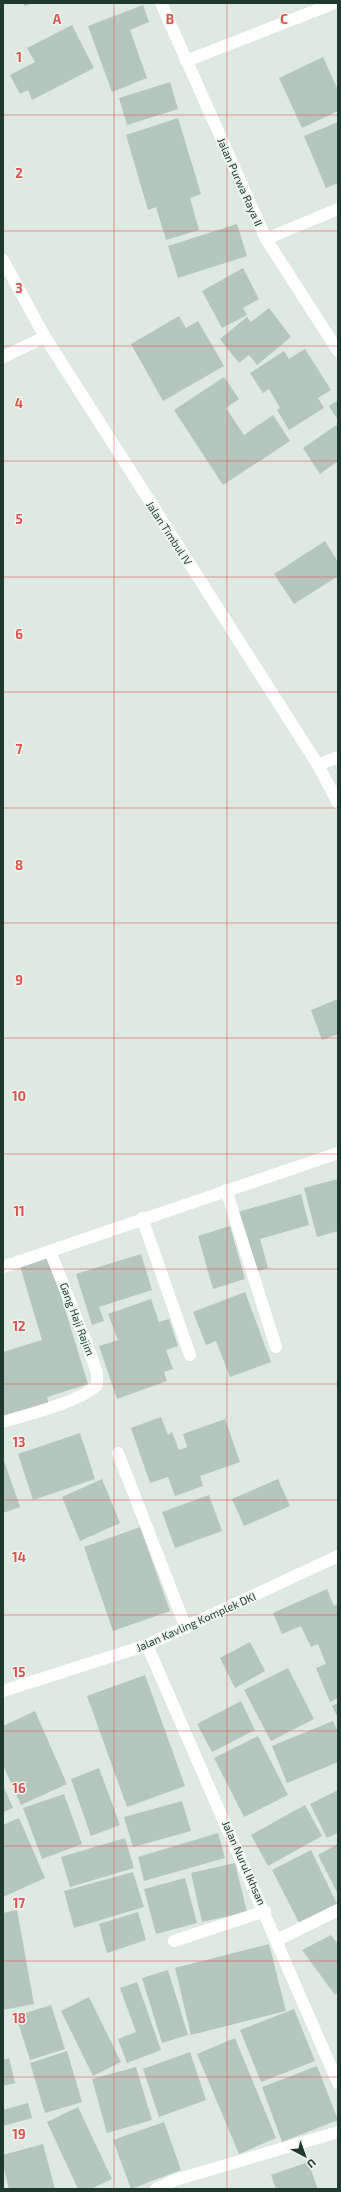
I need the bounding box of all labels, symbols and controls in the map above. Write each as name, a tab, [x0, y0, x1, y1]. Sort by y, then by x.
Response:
text: A	[53, 11, 62, 27]
text: B	[166, 11, 174, 27]
text: C	[280, 11, 288, 27]
text: 1	[16, 49, 22, 65]
street label: Jalan Purwa Raya II	[215, 136, 266, 228]
text: 2	[15, 165, 23, 181]
text: 3	[15, 280, 23, 296]
text: 4	[15, 395, 23, 411]
street label: Jalan Timbul IV	[144, 498, 195, 568]
text: 5	[15, 511, 23, 527]
text: 6	[15, 626, 23, 642]
text: 7	[16, 741, 23, 757]
text: 8	[15, 857, 23, 873]
text: 9	[15, 972, 23, 988]
text: 10	[12, 1088, 26, 1104]
text: 11	[13, 1203, 25, 1219]
street label: Gang Haji Rajim	[57, 1280, 97, 1358]
text: 12	[12, 1318, 26, 1334]
text: 13	[13, 1434, 26, 1450]
text: 14	[12, 1549, 26, 1565]
street label: Jalan Kavling Komplek DKI	[134, 1589, 258, 1654]
text: 15	[13, 1664, 25, 1680]
text: 16	[12, 1780, 26, 1796]
street label: Jalan Nurul Ikhsan	[220, 1819, 269, 1907]
text: 17	[13, 1895, 25, 1911]
text: 18	[12, 2010, 26, 2026]
text: 19	[12, 2126, 26, 2142]
north arrow	[285, 2136, 325, 2176]
text: U	[305, 2157, 319, 2171]

